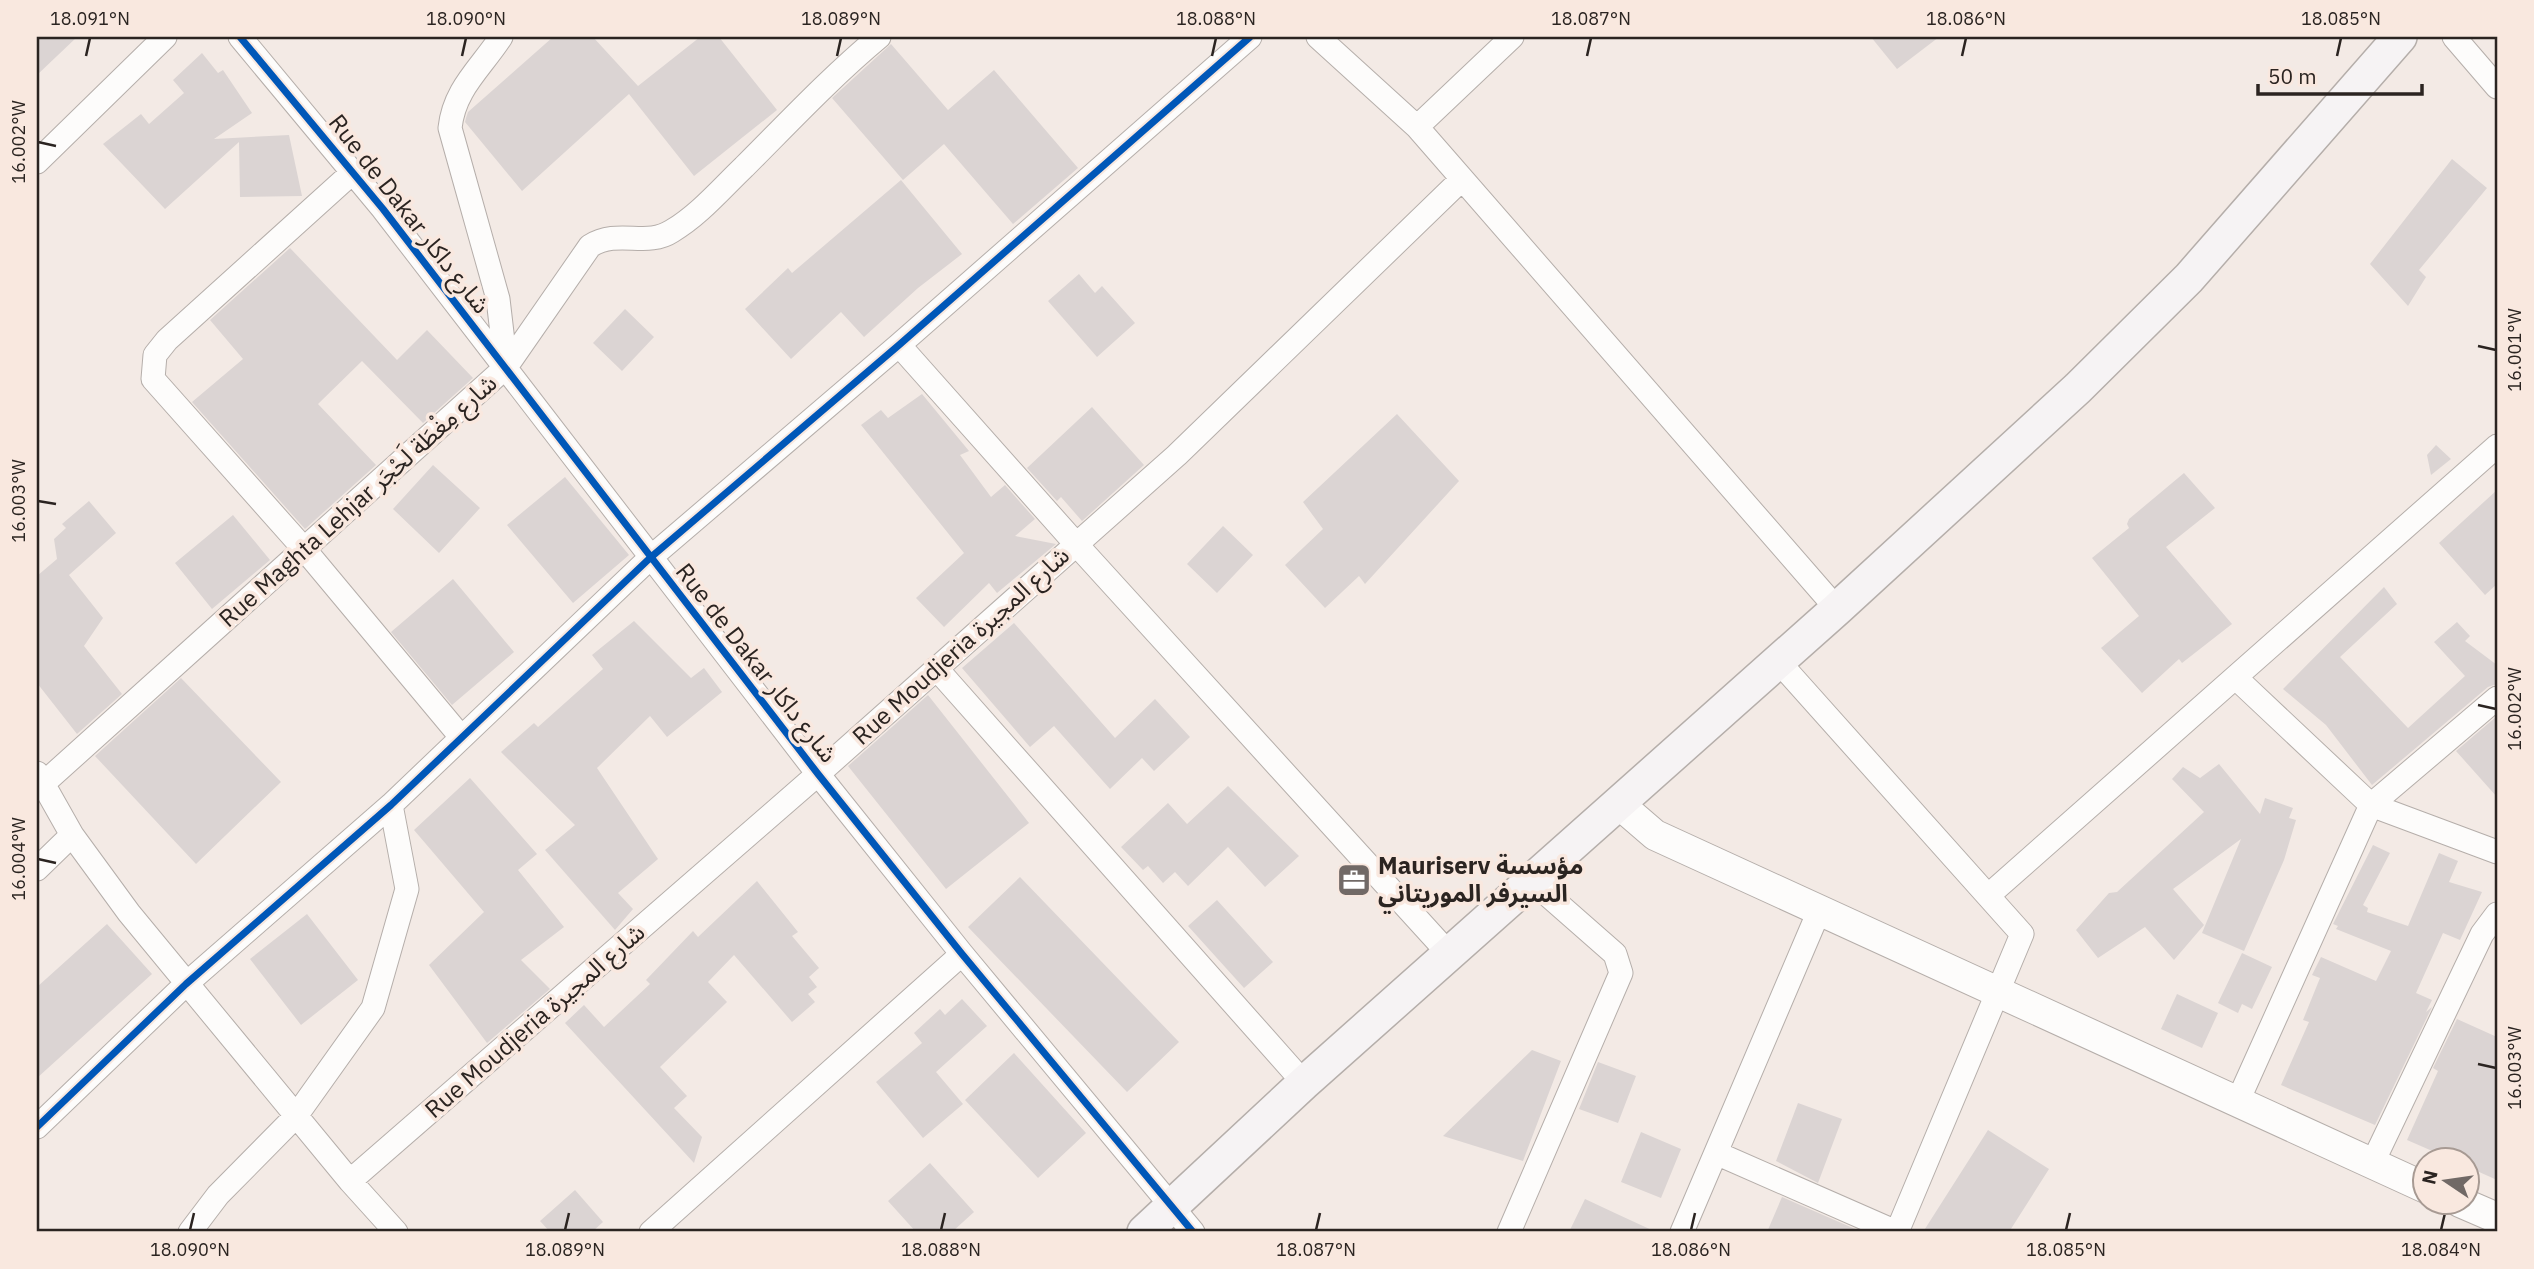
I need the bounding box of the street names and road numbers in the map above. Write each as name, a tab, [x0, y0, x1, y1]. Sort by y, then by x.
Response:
street label: Rue de Dakar شارع داكار	[320, 107, 498, 321]
street label: Rue Maghta Lehjar شارع مِغْطَة لَحْجَر	[212, 367, 504, 635]
street label: Rue Moudjeria شارع المجيرة	[845, 539, 1077, 753]
street label: Rue de Dakar شارع داكار	[667, 556, 845, 770]
street label: Rue Moudjeria شارع المجيرة	[418, 916, 652, 1126]

